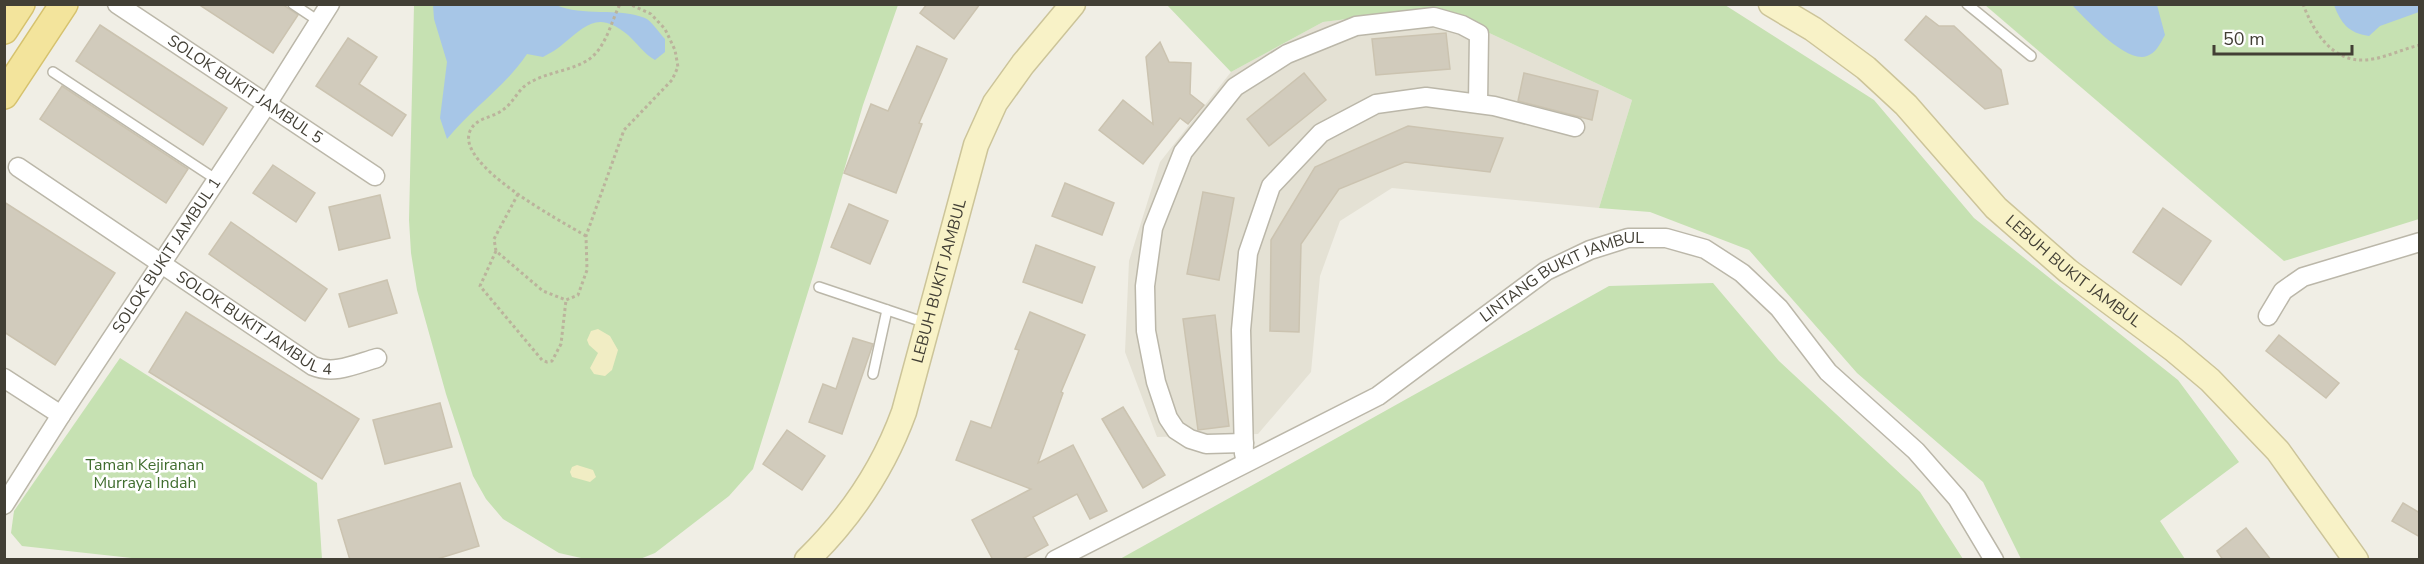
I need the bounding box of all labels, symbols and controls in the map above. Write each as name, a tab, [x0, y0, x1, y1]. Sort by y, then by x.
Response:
scale bar	[2214, 18, 2352, 56]
text: 50 m	[2223, 27, 2265, 51]
street label: SOLOK BUKIT JAMBUL 5	[163, 30, 327, 149]
street label: SOLOK BUKIT JAMBUL 1	[107, 173, 226, 338]
street label: LEBUH BUKIT JAMBUL	[907, 196, 972, 366]
street label: LEBUH BUKIT JAMBUL	[2000, 210, 2146, 333]
street label: LINTANG BUKIT JAMBUL	[1475, 227, 1644, 328]
street label: SOLOK BUKIT JAMBUL 4	[172, 266, 333, 381]
park label: Taman Kejiranan Murraya Indah	[86, 454, 204, 494]

